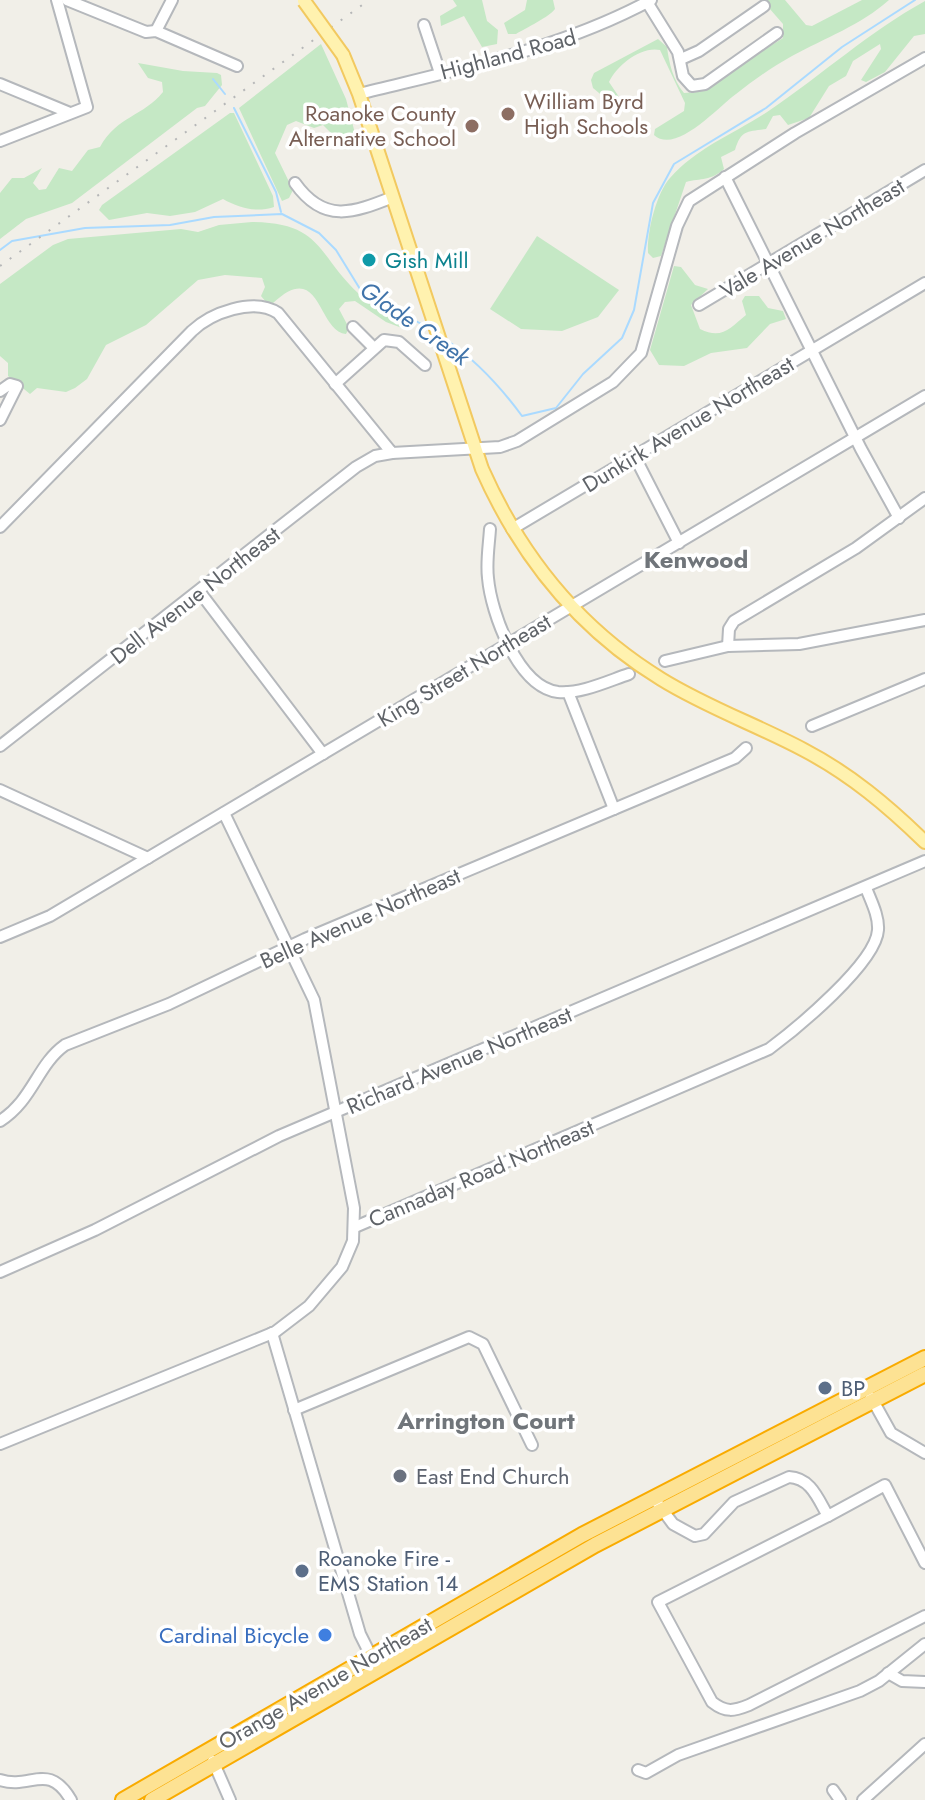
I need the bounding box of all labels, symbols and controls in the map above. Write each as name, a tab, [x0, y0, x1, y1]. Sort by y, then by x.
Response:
street label: Highland Road	[437, 21, 579, 87]
place label: William Byrd High Schools	[524, 85, 648, 142]
place label: Roanoke County Alternative School	[289, 97, 456, 154]
marker: William Byrd High Schools	[499, 105, 517, 123]
marker: Roanoke County Alternative School	[463, 117, 481, 135]
street label: Vale Avenue Northeast	[714, 170, 911, 306]
place label: Gish Mill	[385, 244, 468, 276]
marker: Gish Mill	[360, 251, 378, 269]
water label: Glade Creek	[353, 272, 478, 375]
street label: Dunkirk Avenue Northeast	[576, 348, 801, 500]
street label: Dell Avenue Northeast	[103, 518, 287, 672]
district label: Kenwood	[644, 542, 748, 577]
street label: King Street Northeast	[371, 605, 557, 735]
street label: Belle Avenue Northeast	[255, 859, 466, 977]
street label: Richard Avenue Northeast	[341, 998, 577, 1122]
street label: Cannaday Road Northeast	[363, 1111, 599, 1235]
place label: BP	[841, 1372, 865, 1404]
marker: BP	[816, 1379, 834, 1397]
district label: Arrington Court	[396, 1403, 575, 1438]
place label: East End Church	[416, 1460, 570, 1492]
marker: East End Church	[391, 1467, 409, 1485]
place label: Roanoke Fire - EMS Station 14	[318, 1542, 459, 1599]
marker: Roanoke Fire - EMS Station 14	[293, 1562, 311, 1580]
street label: Orange Avenue Northeast	[212, 1608, 438, 1757]
place label: Cardinal Bicycle	[159, 1619, 309, 1651]
marker: Cardinal Bicycle	[316, 1626, 334, 1644]

